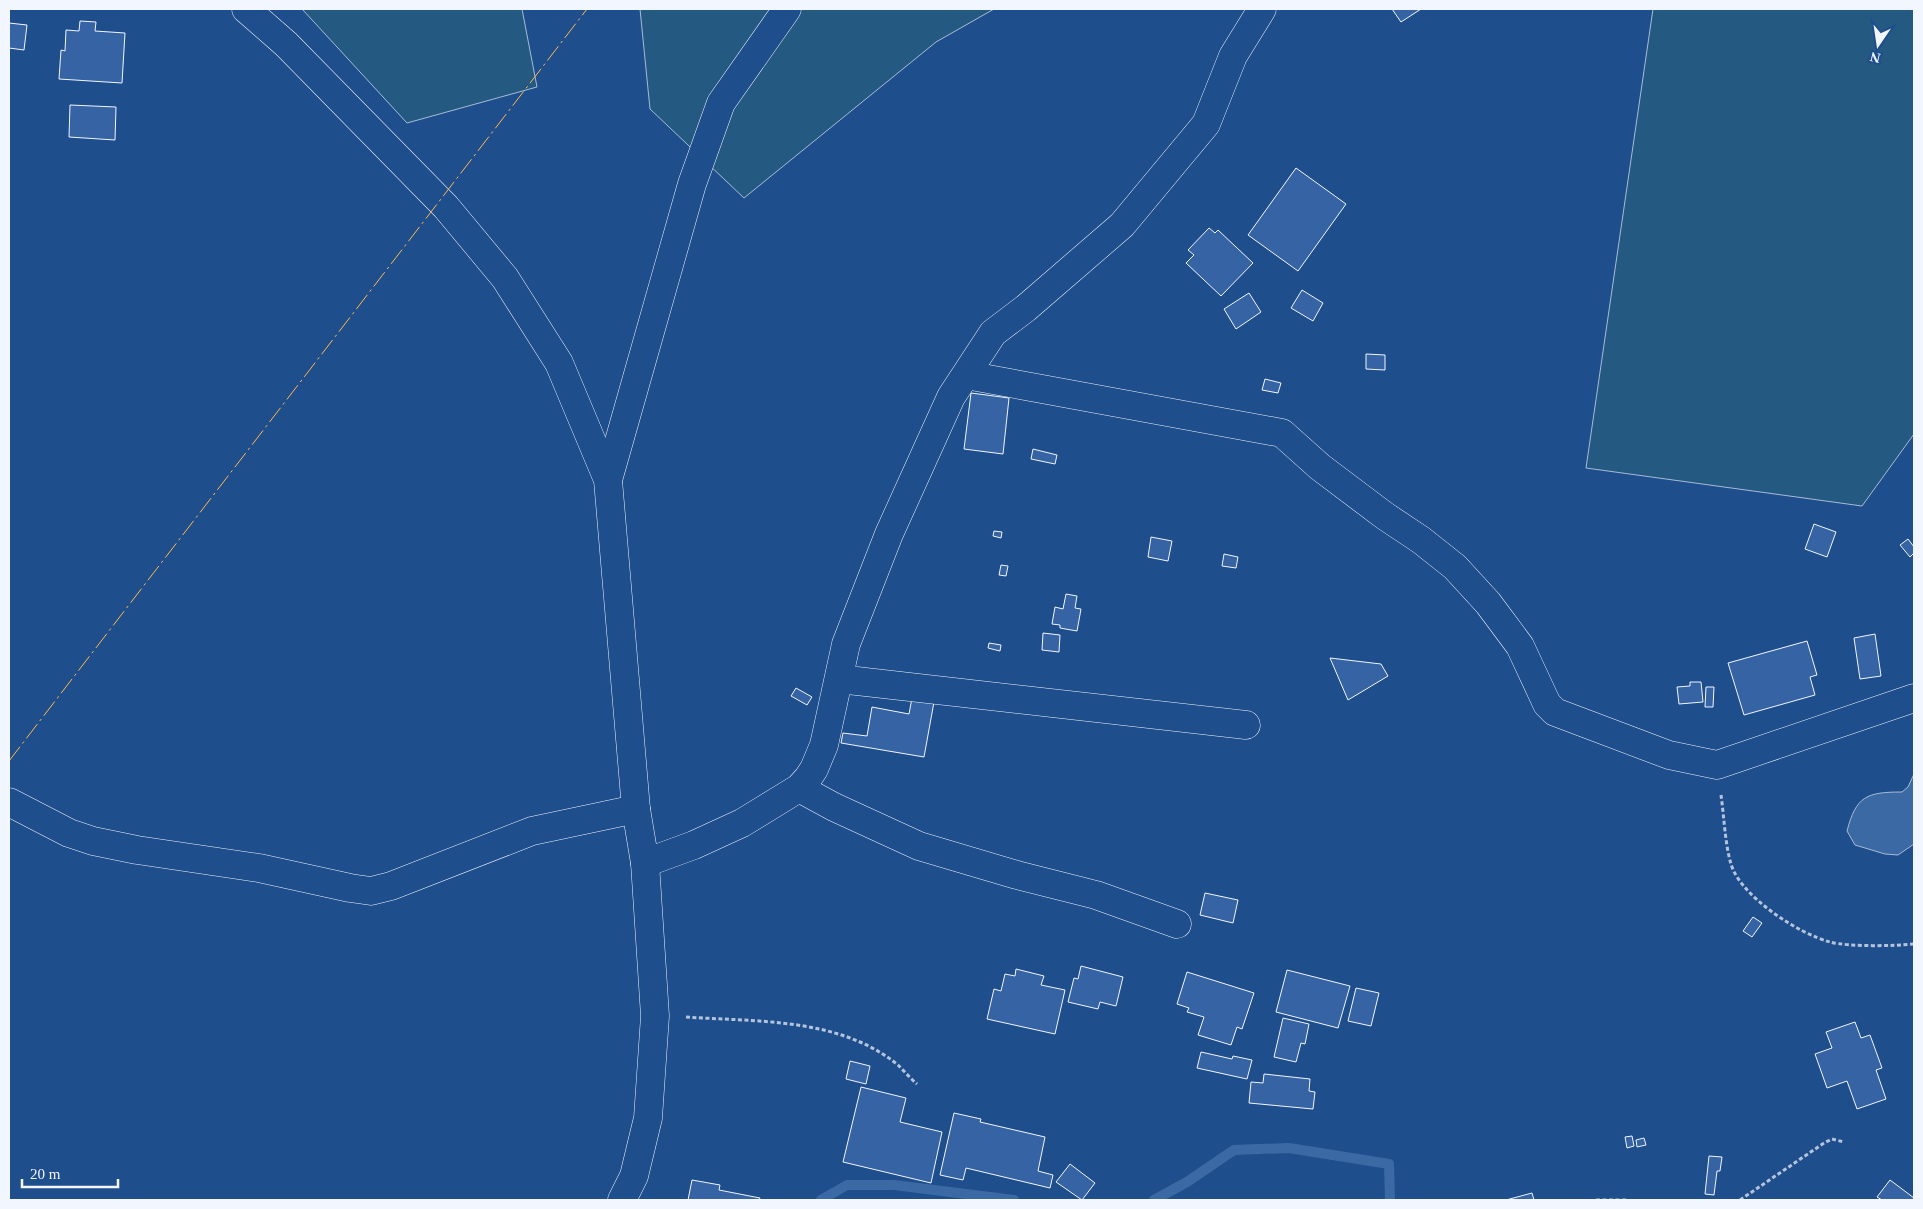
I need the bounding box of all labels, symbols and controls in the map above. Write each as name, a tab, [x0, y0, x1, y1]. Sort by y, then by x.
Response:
north arrow	[1853, 20, 1903, 70]
text: N	[1869, 49, 1882, 66]
scale bar	[22, 1156, 119, 1188]
text: 20 m	[30, 1166, 61, 1182]

